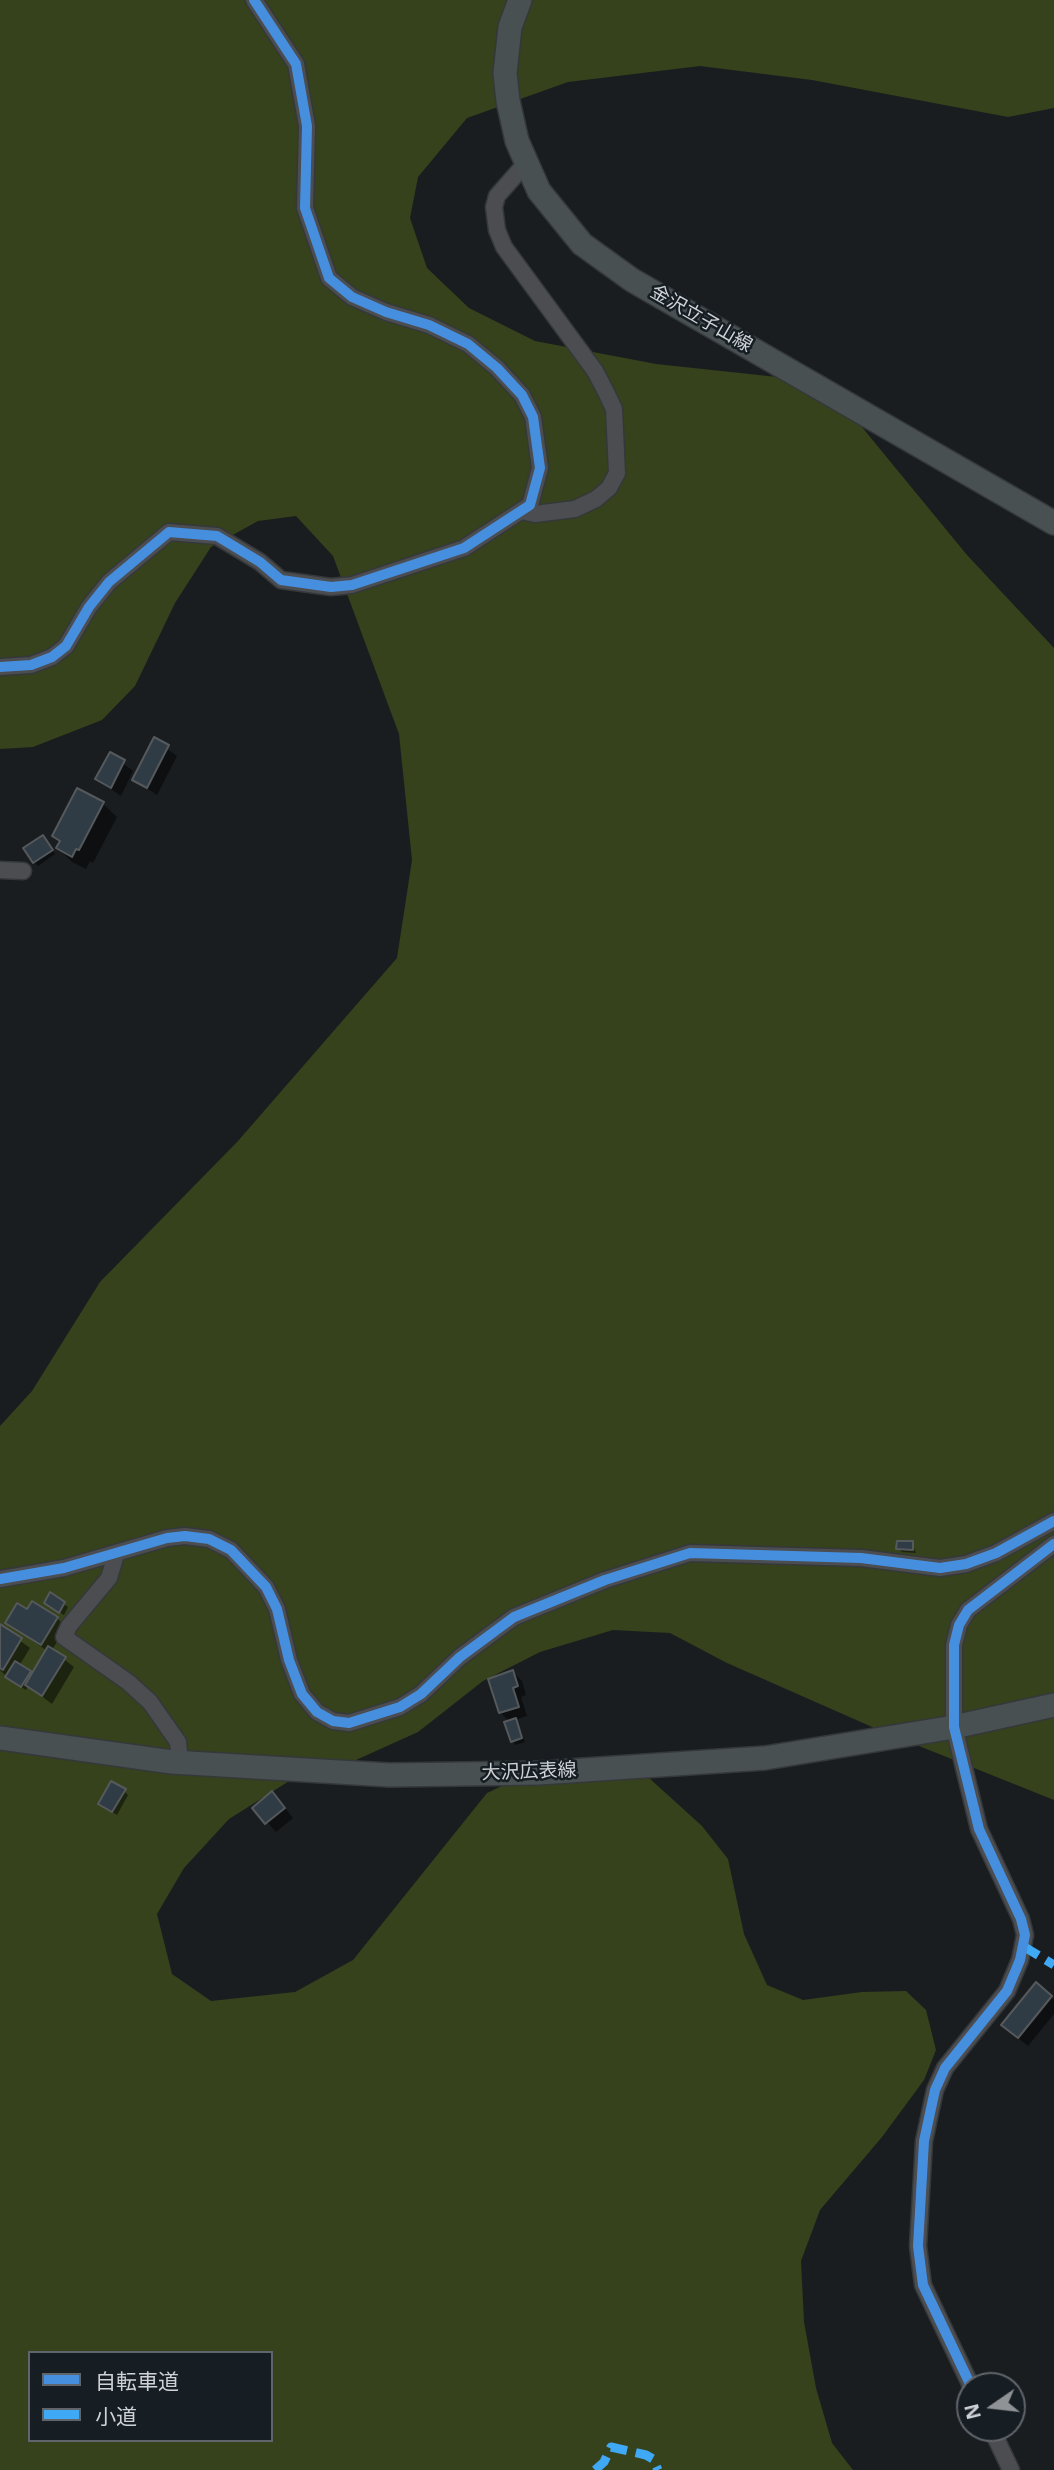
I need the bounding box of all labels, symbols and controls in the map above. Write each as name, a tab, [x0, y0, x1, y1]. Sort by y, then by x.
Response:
street label: 金沢立子山線	[646, 281, 756, 357]
street label: 大沢広表線	[481, 1759, 577, 1785]
legend	[28, 2351, 273, 2442]
text: 自転車道	[95, 2367, 179, 2395]
north arrow	[956, 2372, 1026, 2442]
text: N	[958, 2401, 987, 2422]
text: 小道	[95, 2402, 137, 2430]

